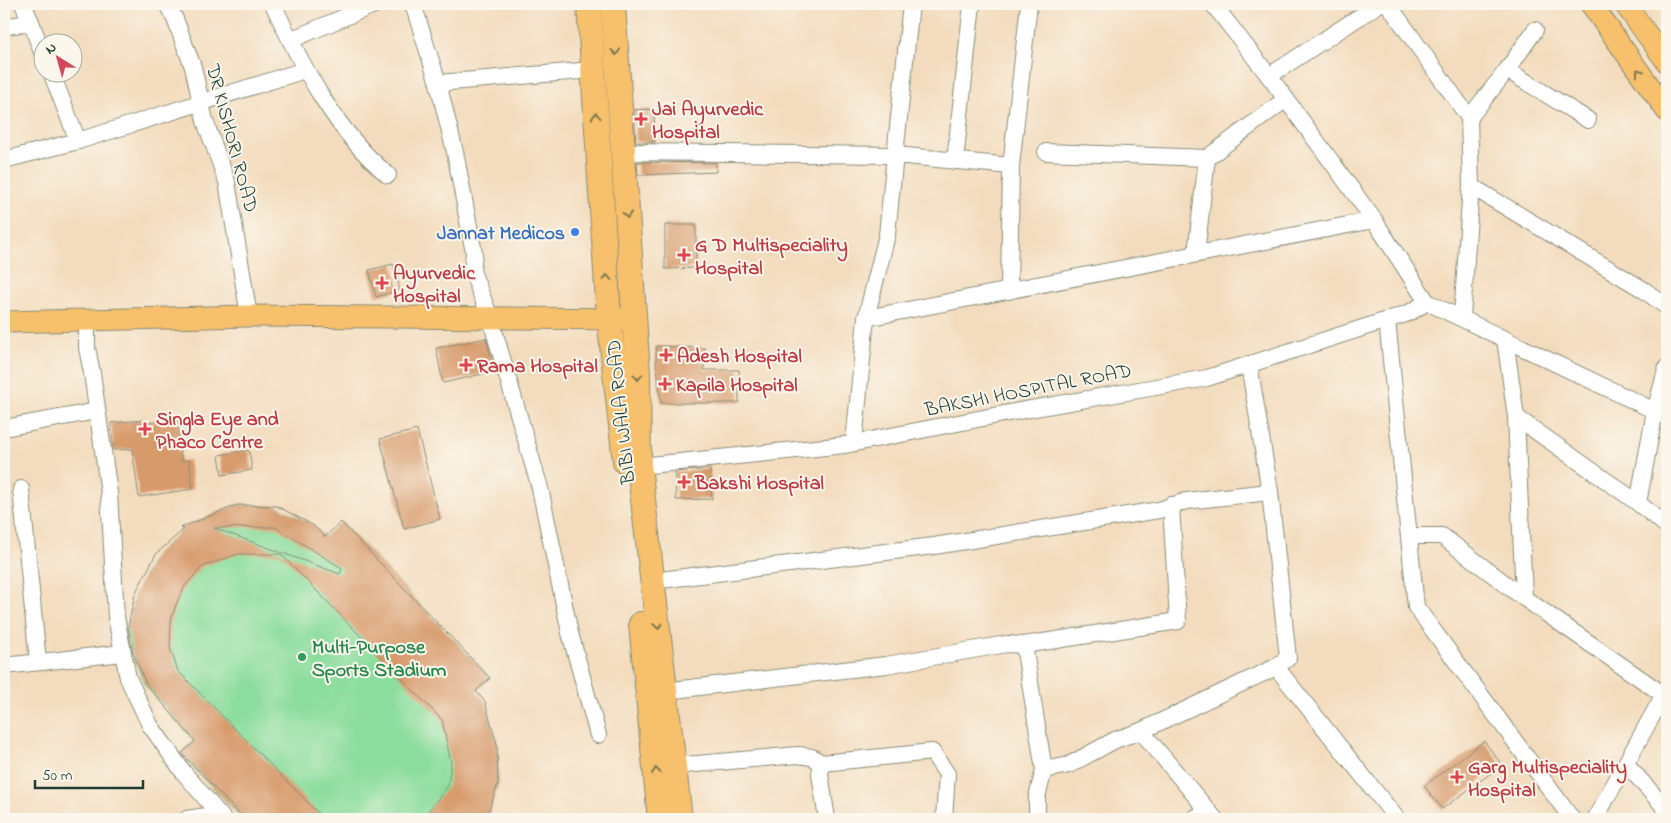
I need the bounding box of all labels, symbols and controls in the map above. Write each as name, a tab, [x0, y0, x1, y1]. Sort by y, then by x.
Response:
north arrow	[32, 32, 82, 82]
text: N	[41, 38, 61, 60]
one-way arrow	[611, 49, 622, 57]
street label: DR KISHORI ROAD	[197, 60, 264, 216]
one-way arrow	[1636, 68, 1645, 78]
place label: Jai Ayurvedic Hospital	[652, 96, 764, 148]
one-way arrow	[591, 112, 602, 120]
marker: Jai Ayurvedic Hospital	[634, 112, 648, 126]
one-way arrow	[622, 211, 633, 219]
place label: Jannat Medicos	[437, 220, 565, 249]
marker: Jannat Medicos	[569, 226, 581, 238]
place label: G D Multispeciality Hospital	[695, 232, 848, 284]
marker: G D Multispeciality Hospital	[677, 248, 691, 262]
place label: Ayurvedic Hospital	[393, 260, 476, 312]
one-way arrow	[601, 274, 612, 282]
marker: Ayurvedic Hospital	[375, 276, 389, 290]
street label: BIBI WALA ROAD	[600, 338, 645, 486]
place label: Adesh Hospital	[677, 343, 802, 372]
marker: Adesh Hospital	[659, 348, 673, 362]
place label: Rama Hospital	[477, 353, 598, 382]
street label: BAKSHI HOSPITAL ROAD	[922, 357, 1134, 426]
marker: Rama Hospital	[459, 358, 473, 372]
place label: Kapila Hospital	[676, 372, 798, 401]
one-way arrow	[633, 373, 643, 381]
marker: Kapila Hospital	[658, 377, 672, 391]
place label: Singla Eye and Phaco Centre	[156, 406, 280, 458]
marker: Singla Eye and Phaco Centre	[138, 422, 152, 436]
place label: Bakshi Hospital	[694, 470, 824, 499]
marker: Bakshi Hospital	[677, 475, 691, 489]
one-way arrow	[652, 622, 663, 630]
place label: Multi-Purpose Sports Stadium	[312, 634, 447, 686]
marker: Multi-Purpose Sports Stadium	[296, 651, 308, 663]
place label: Garg Multispeciality Hospital	[1468, 754, 1627, 806]
scale bar	[35, 758, 142, 790]
text: 50 m	[42, 765, 73, 787]
one-way arrow	[650, 766, 661, 774]
marker: Garg Multispeciality Hospital	[1450, 770, 1464, 784]

